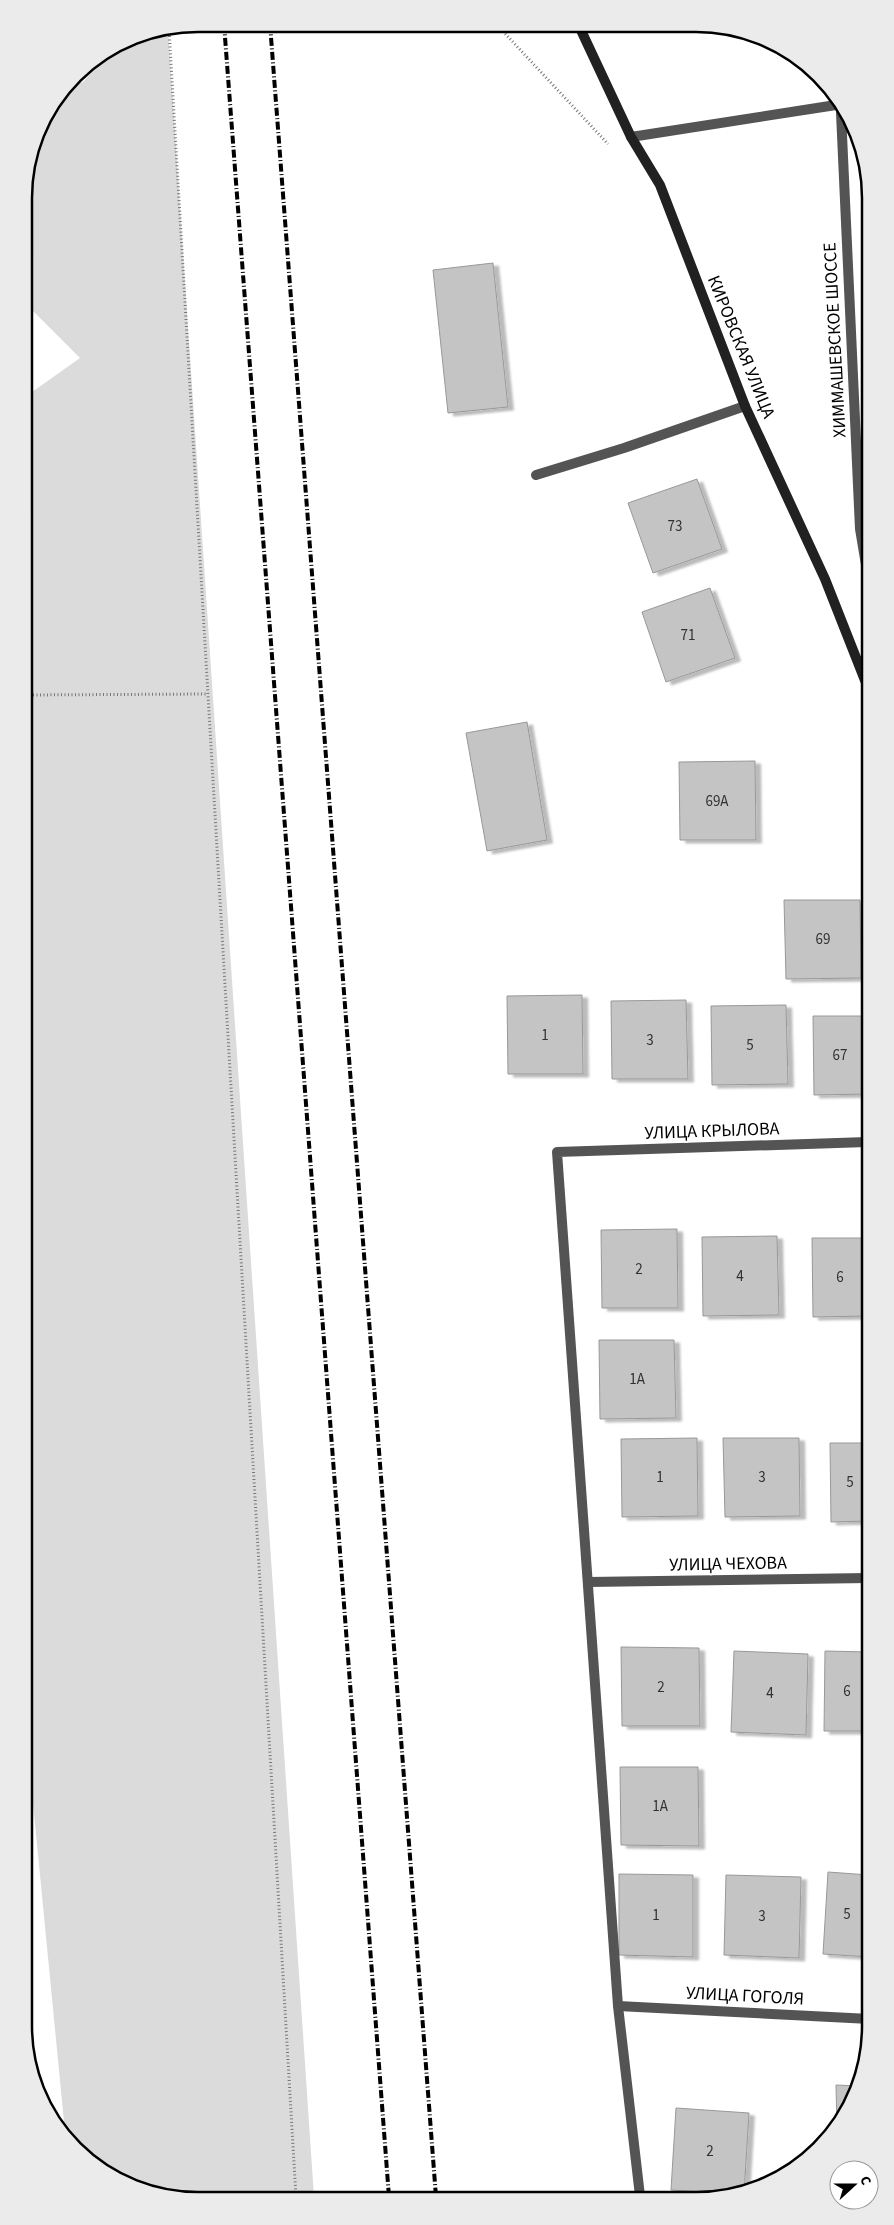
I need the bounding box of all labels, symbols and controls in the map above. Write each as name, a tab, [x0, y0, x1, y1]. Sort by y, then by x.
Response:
street label: ХИММАШЕВСКОЕ ШОССЕ	[817, 242, 853, 438]
street label: КИРОВСКАЯ УЛИЦА	[701, 272, 781, 422]
house number: 73	[668, 516, 682, 537]
house number: 71	[681, 625, 695, 646]
house number: 69А	[705, 791, 729, 812]
house number: 69	[816, 929, 830, 950]
house number: 1	[541, 1025, 549, 1046]
house number: 3	[646, 1030, 654, 1051]
house number: 5	[746, 1035, 754, 1056]
house number: 67	[833, 1045, 847, 1066]
street label: УЛИЦА КРЫЛОВА	[644, 1116, 780, 1146]
house number: 2	[635, 1259, 643, 1280]
house number: 4	[736, 1266, 744, 1287]
house number: 6	[836, 1267, 844, 1288]
house number: 1А	[629, 1369, 646, 1390]
house number: 1	[656, 1467, 664, 1488]
house number: 3	[758, 1467, 766, 1488]
house number: 5	[846, 1472, 854, 1493]
street label: УЛИЦА ЧЕХОВА	[669, 1550, 787, 1578]
house number: 2	[657, 1677, 665, 1698]
house number: 6	[843, 1681, 851, 1702]
house number: 4	[766, 1683, 774, 1704]
house number: 1А	[652, 1796, 669, 1817]
house number: 5	[843, 1904, 851, 1925]
house number: 1	[652, 1905, 660, 1926]
house number: 3	[758, 1906, 766, 1927]
street label: УЛИЦА ГОГОЛЯ	[685, 1980, 805, 2012]
house number: 2	[706, 2141, 714, 2162]
north arrow	[829, 2160, 879, 2210]
text: С	[854, 2173, 876, 2188]

